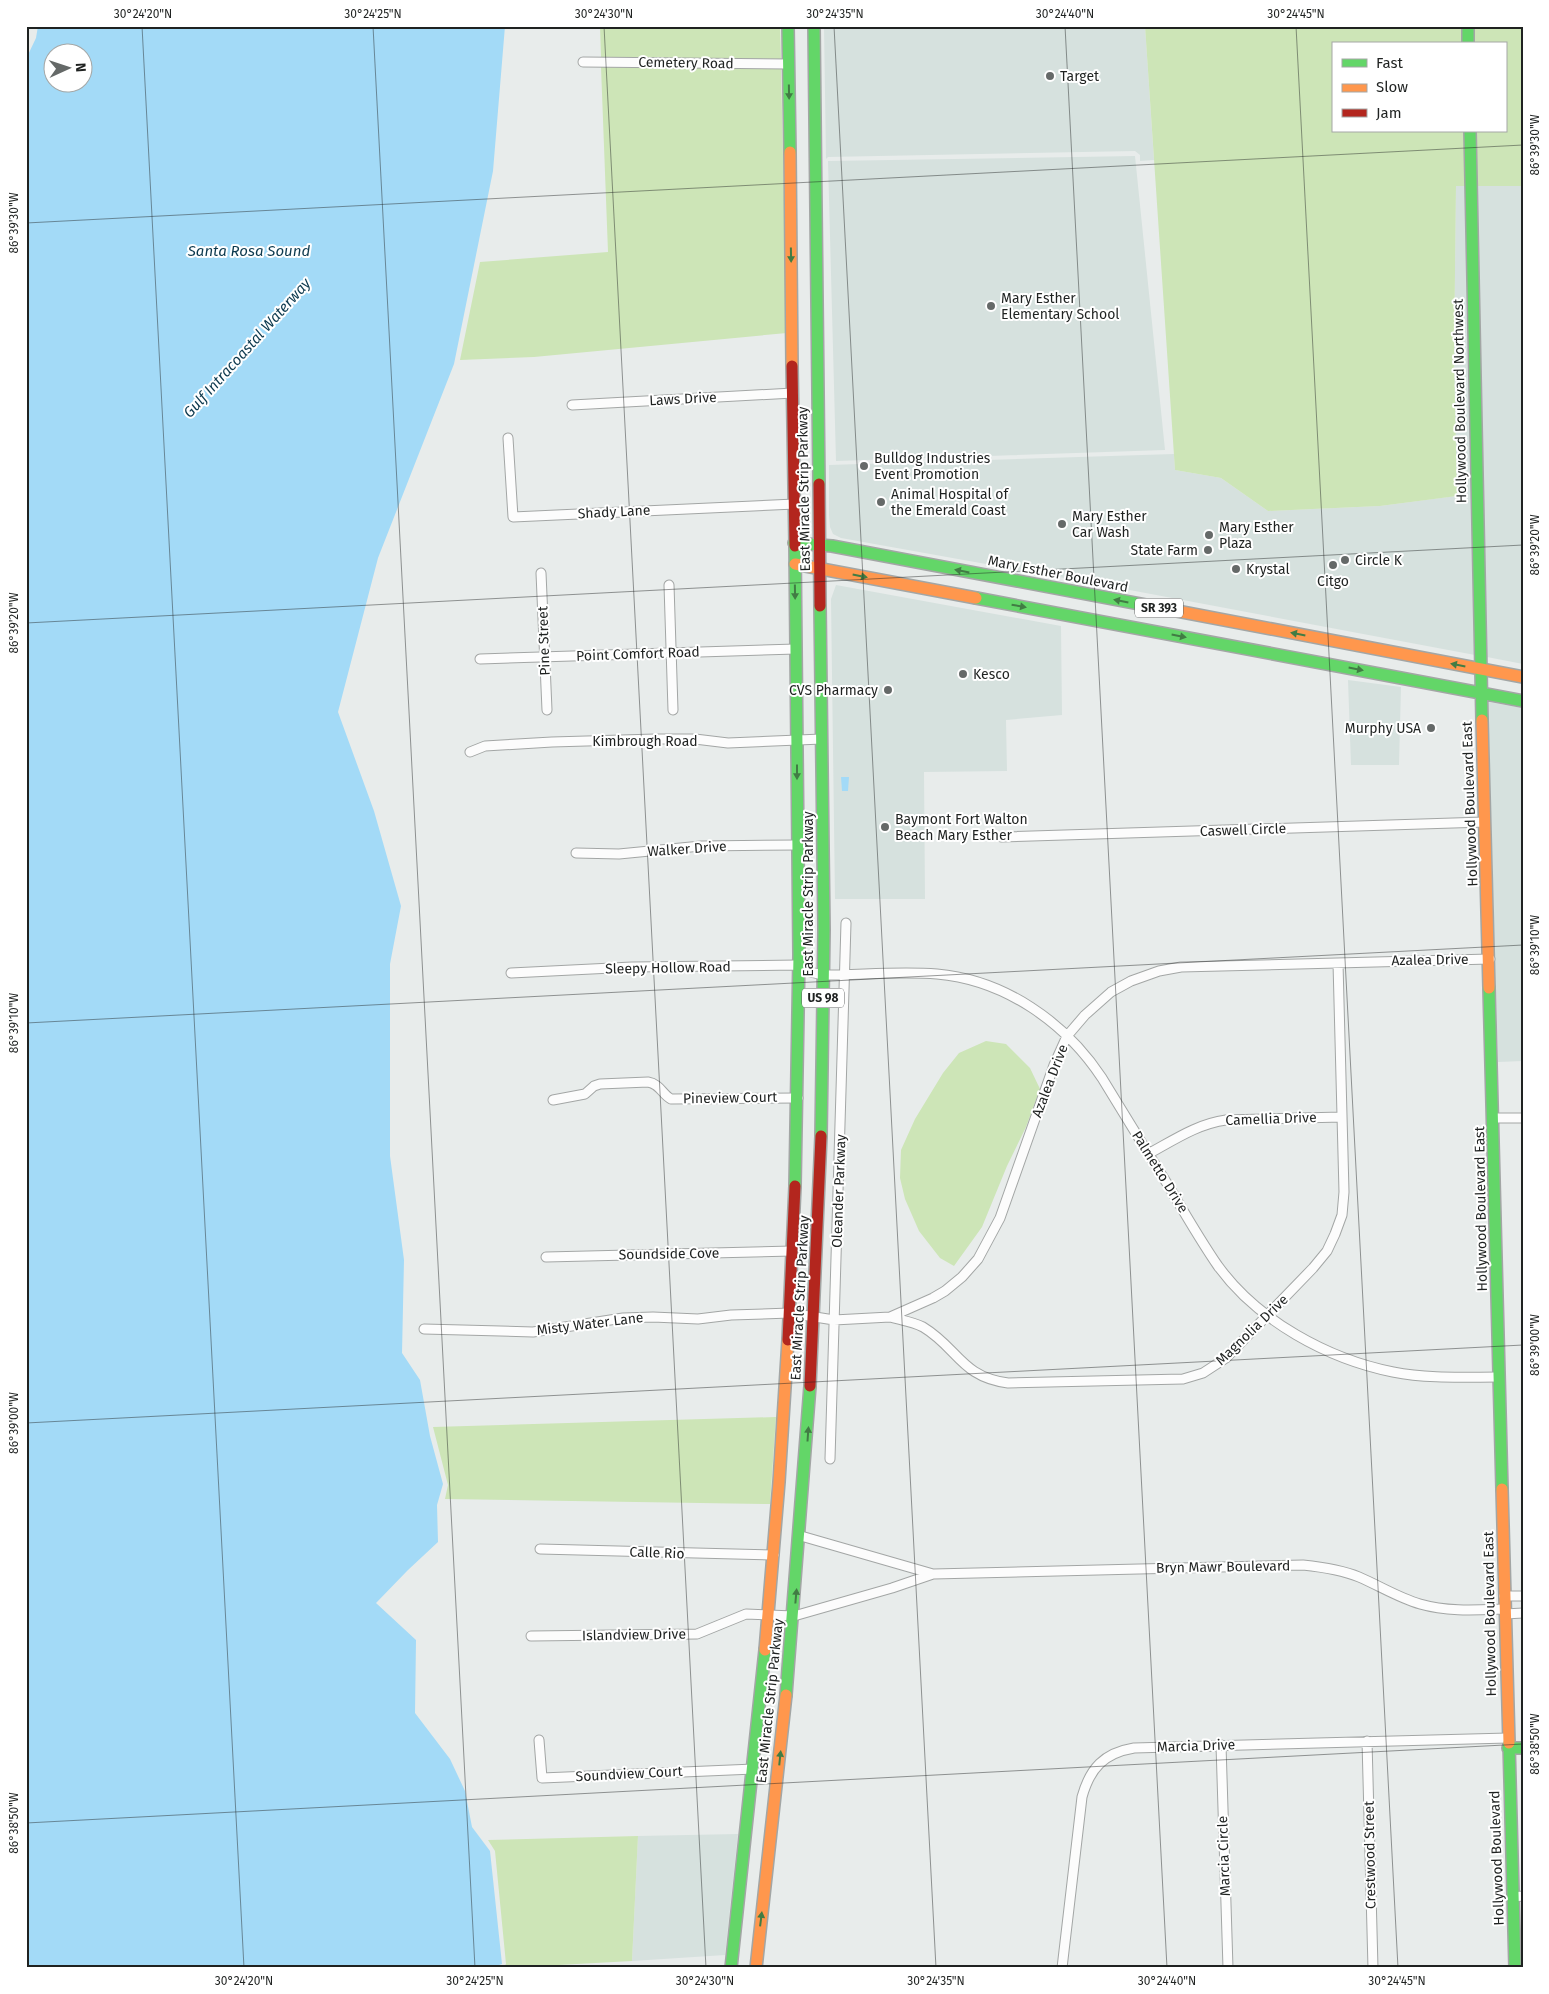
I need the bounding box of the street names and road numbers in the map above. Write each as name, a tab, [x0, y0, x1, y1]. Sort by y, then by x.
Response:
street label: Cemetery Road	[638, 54, 734, 72]
street label: Hollywood Boulevard Northwest	[1450, 298, 1470, 503]
street label: Laws Drive	[649, 389, 717, 409]
street label: East Miracle Strip Parkway	[794, 406, 814, 572]
street label: Shady Lane	[577, 502, 651, 522]
street label: Mary Esther Boulevard	[986, 552, 1130, 596]
road number: SR 393	[1135, 598, 1183, 618]
street label: Pine Street	[534, 605, 554, 676]
street label: Point Comfort Road	[576, 643, 700, 665]
street label: Hollywood Boulevard East	[1459, 720, 1481, 887]
street label: Kimbrough Road	[592, 733, 698, 750]
street label: East Miracle Strip Parkway	[800, 811, 817, 977]
street label: Caswell Circle	[1200, 820, 1286, 840]
street label: Walker Drive	[647, 838, 727, 860]
street label: Azalea Drive	[1391, 951, 1469, 969]
street label: Sleepy Hollow Road	[605, 958, 731, 978]
road number: US 98	[802, 988, 844, 1008]
street label: Azalea Drive	[1028, 1042, 1072, 1120]
street label: Pineview Court	[683, 1089, 778, 1107]
street label: Camellia Drive	[1225, 1109, 1317, 1129]
street label: Hollywood Boulevard East	[1471, 1125, 1491, 1292]
street label: Palmetto Drive	[1128, 1128, 1192, 1216]
street label: Oleander Parkway	[829, 1134, 849, 1248]
street label: East Miracle Strip Parkway	[787, 1215, 813, 1381]
street label: Soundside Cove	[618, 1245, 720, 1263]
street label: Magnolia Drive	[1212, 1291, 1292, 1369]
street label: Misty Water Lane	[536, 1309, 644, 1339]
street label: Hollywood Boulevard East	[1480, 1530, 1500, 1697]
street label: Calle Rio	[629, 1544, 685, 1562]
street label: Bryn Mawr Boulevard	[1156, 1557, 1290, 1577]
street label: East Miracle Strip Parkway	[753, 1618, 787, 1784]
street label: Islandview Drive	[582, 1626, 686, 1644]
street label: Marcia Drive	[1157, 1736, 1235, 1756]
street label: Soundview Court	[575, 1763, 684, 1785]
street label: Hollywood Boulevard	[1486, 1790, 1508, 1926]
street label: Crestwood Street	[1361, 1800, 1379, 1909]
street label: Marcia Circle	[1214, 1815, 1234, 1897]

